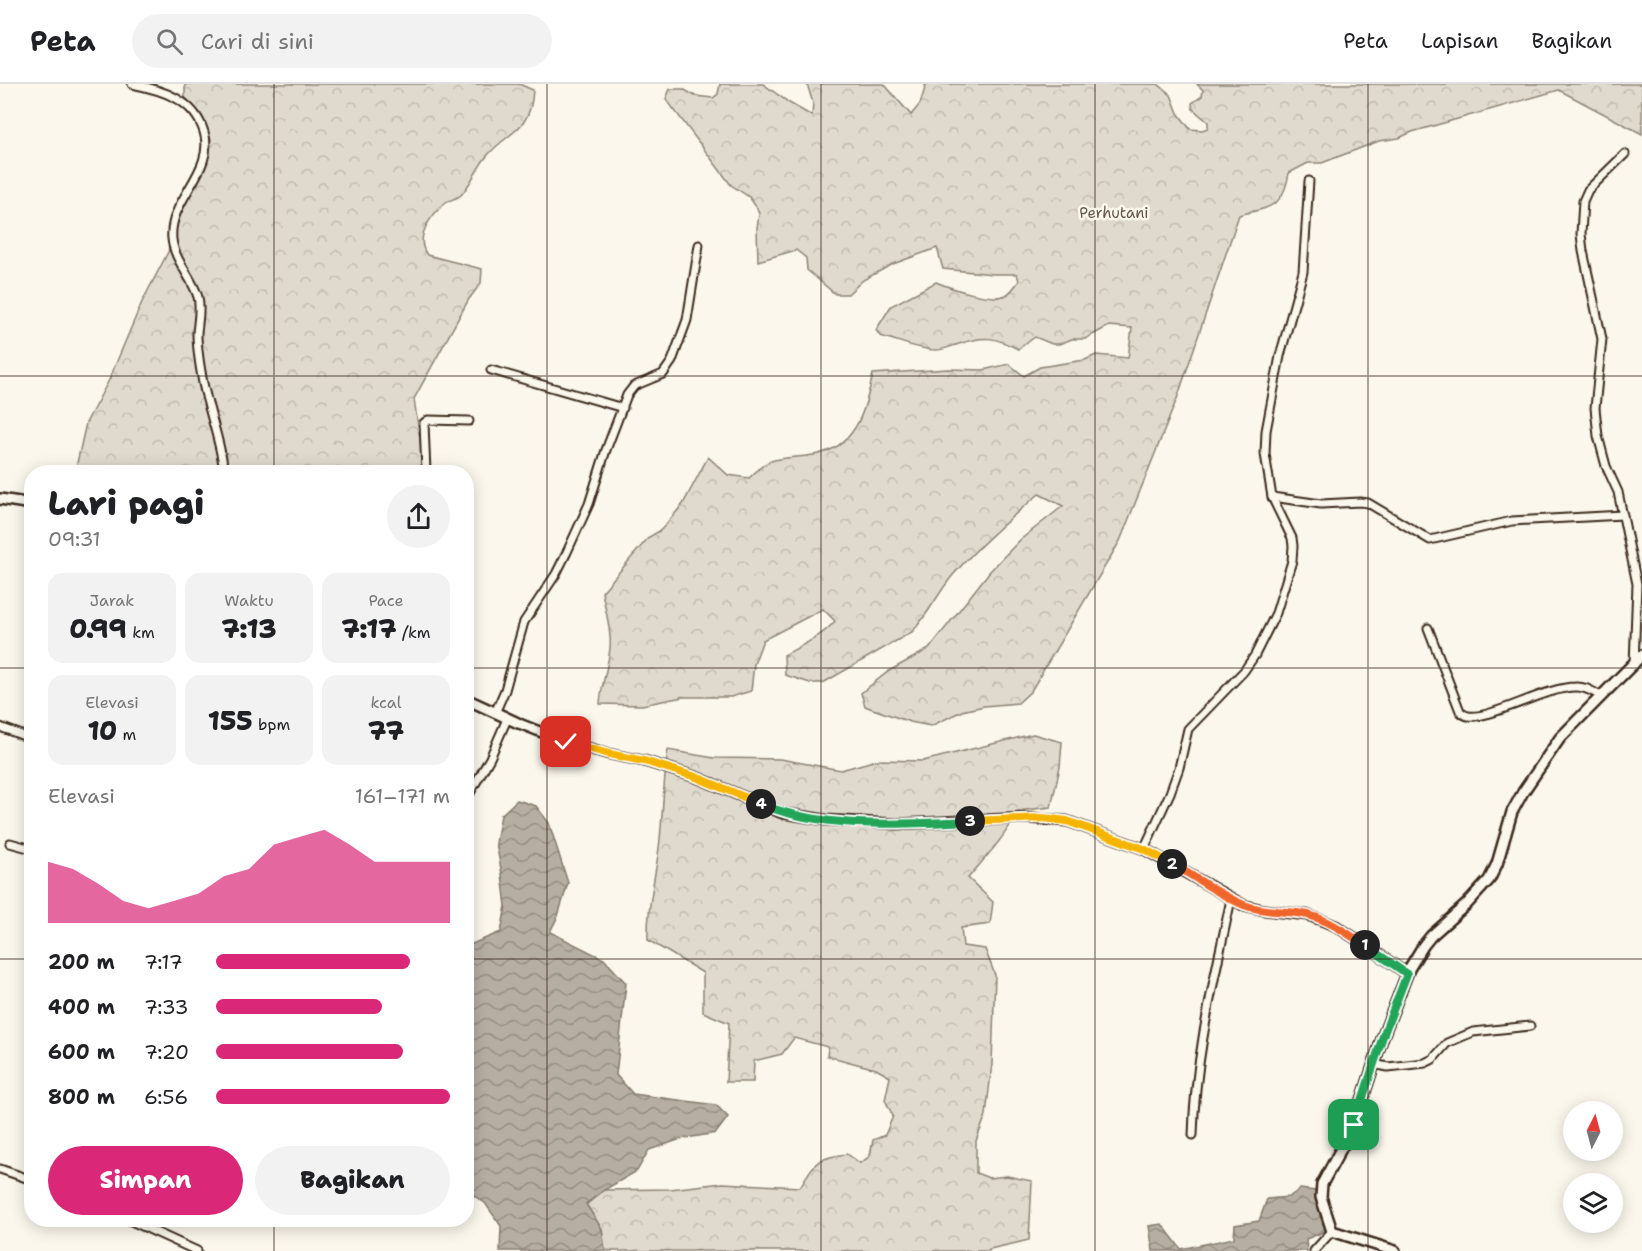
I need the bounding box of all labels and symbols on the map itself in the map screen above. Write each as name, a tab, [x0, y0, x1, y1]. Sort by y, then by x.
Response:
park label: Perhutani	[1079, 203, 1149, 223]
pin	[540, 716, 591, 767]
pin: 4	[746, 789, 776, 819]
pin: 3	[955, 806, 985, 836]
pin: 2	[1157, 849, 1187, 879]
pin: 1	[1350, 930, 1380, 960]
pin	[1328, 1099, 1379, 1150]
north arrow	[1563, 1101, 1623, 1161]

